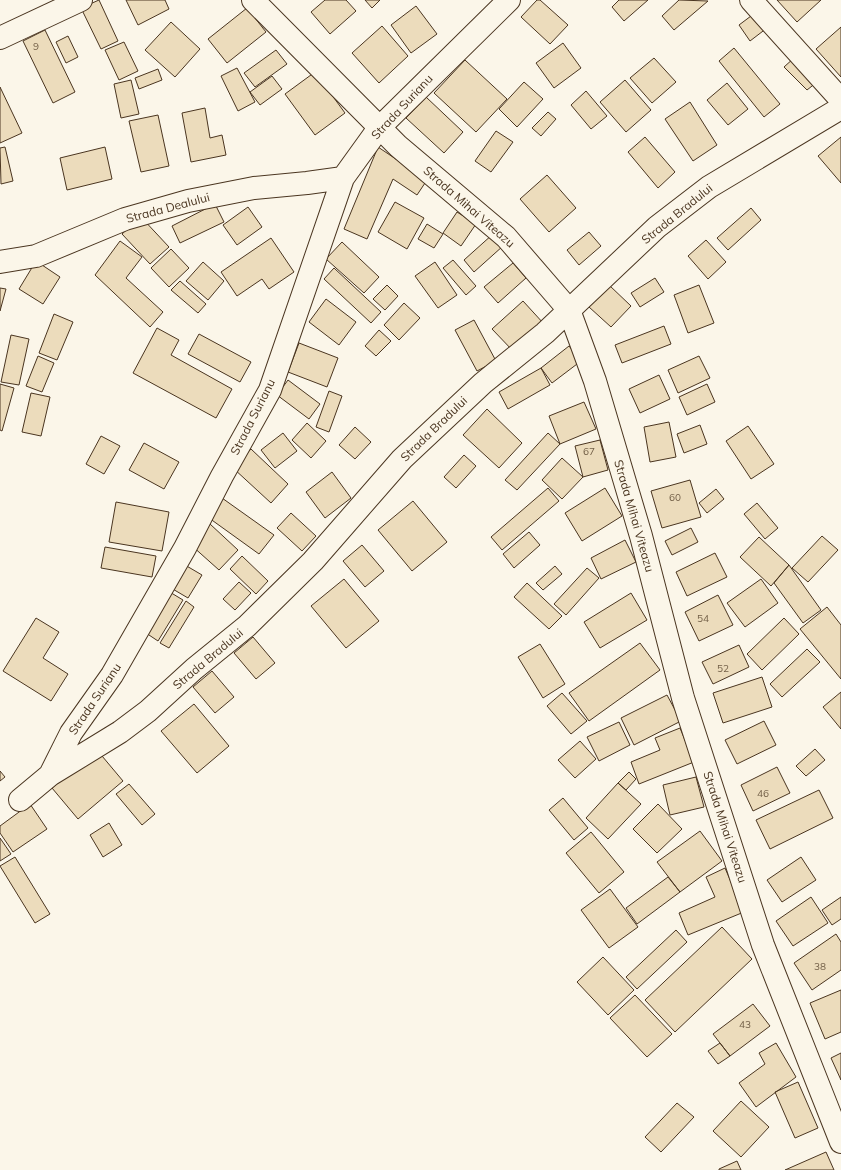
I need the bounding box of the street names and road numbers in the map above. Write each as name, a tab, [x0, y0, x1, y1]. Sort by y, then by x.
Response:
street label: Strada Surianu	[368, 71, 436, 142]
street label: Strada Mihai Viteazu	[421, 163, 518, 250]
street label: Strada Bradului	[638, 180, 715, 247]
street label: Strada Dealului	[124, 189, 211, 226]
street label: Strada Surianu	[227, 376, 278, 457]
street label: Strada Bradului	[397, 393, 470, 464]
street label: Strada Mihai Viteazu	[611, 458, 658, 574]
street label: Strada Bradului	[169, 625, 246, 692]
street label: Strada Surianu	[65, 660, 124, 738]
street label: Strada Mihai Viteazu	[700, 769, 751, 884]

